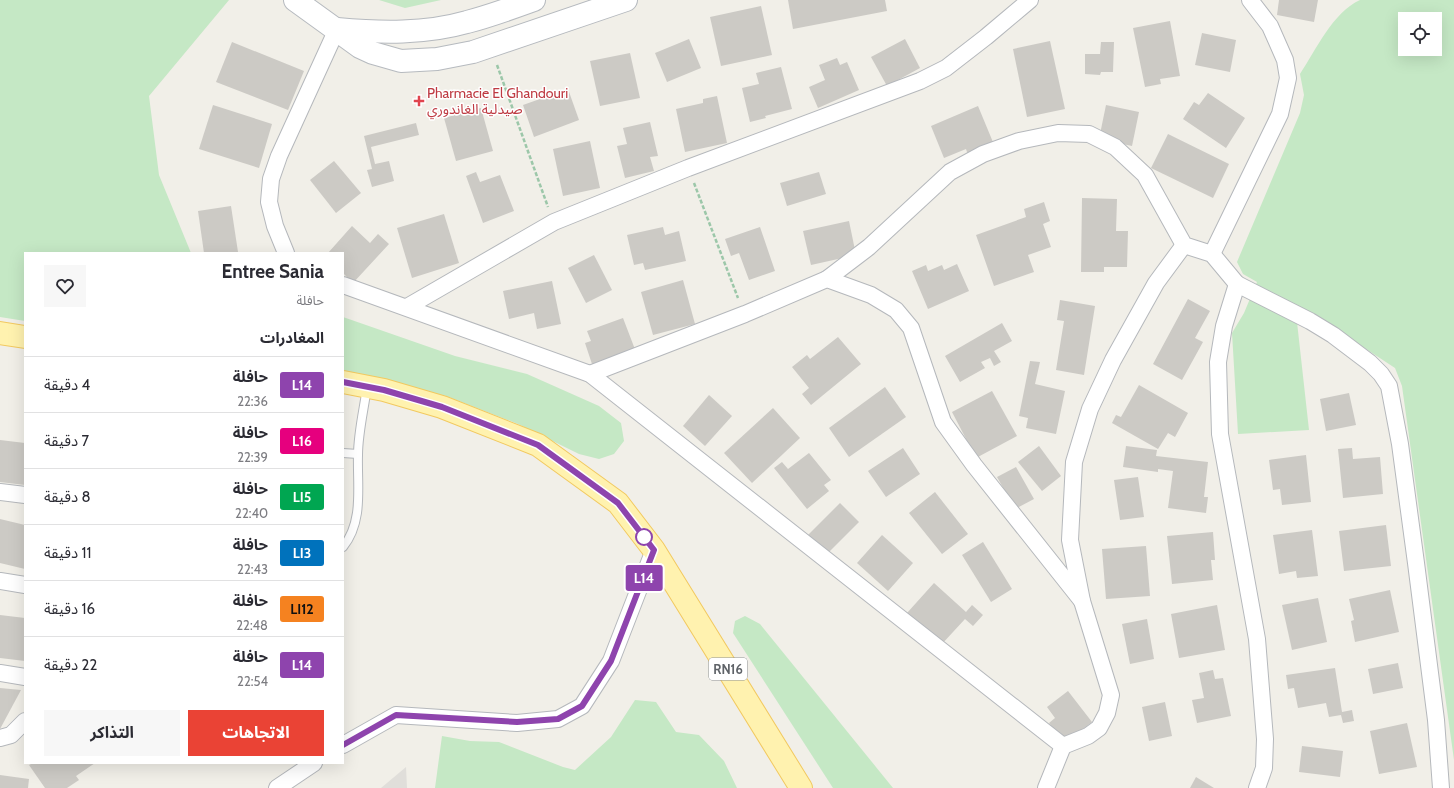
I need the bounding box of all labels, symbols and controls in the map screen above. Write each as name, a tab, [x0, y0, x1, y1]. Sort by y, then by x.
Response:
map controls	[1398, 12, 1442, 56]
button: locate	[1398, 12, 1442, 56]
place label: Pharmacie El Ghandouri صيدلية الغاندوري	[427, 84, 568, 120]
marker: Pharmacie El Ghandouri صيدلية الغاندوري	[414, 96, 424, 106]
text: Entree Sania	[221, 260, 324, 283]
button: heart	[44, 265, 86, 307]
text: حافلة	[297, 292, 324, 308]
text: المغادرات	[260, 329, 324, 347]
text: حافلة	[233, 368, 268, 386]
text: 4 دقيقة	[44, 376, 90, 394]
text: L14	[292, 376, 312, 394]
text: 22:36	[237, 393, 268, 409]
text: حافلة	[233, 424, 268, 442]
text: 7 دقيقة	[44, 432, 89, 450]
text: L16	[292, 432, 312, 450]
text: 22:39	[237, 449, 268, 465]
text: حافلة	[233, 480, 268, 498]
text: 8 دقيقة	[44, 488, 91, 506]
text: LI5	[293, 488, 311, 506]
text: 22:40	[235, 505, 268, 521]
unlabelled marker	[635, 528, 653, 546]
text: حافلة	[233, 536, 268, 554]
text: 11 دقيقة	[44, 544, 91, 562]
text: LI3	[293, 544, 311, 562]
text: 22:43	[237, 561, 268, 577]
line badge: L14	[621, 565, 667, 591]
text: L14	[634, 569, 654, 587]
text: حافلة	[233, 592, 268, 610]
text: 16 دقيقة	[44, 600, 95, 618]
text: LI12	[290, 600, 314, 618]
text: 22:48	[236, 617, 268, 633]
text: حافلة	[233, 648, 268, 666]
text: 22 دقيقة	[44, 656, 97, 674]
text: L14	[292, 656, 312, 674]
road number: RN16	[709, 658, 747, 680]
text: 22:54	[237, 673, 268, 689]
button: التذاكر	[44, 710, 180, 756]
button: الاتجاهات	[188, 710, 324, 756]

